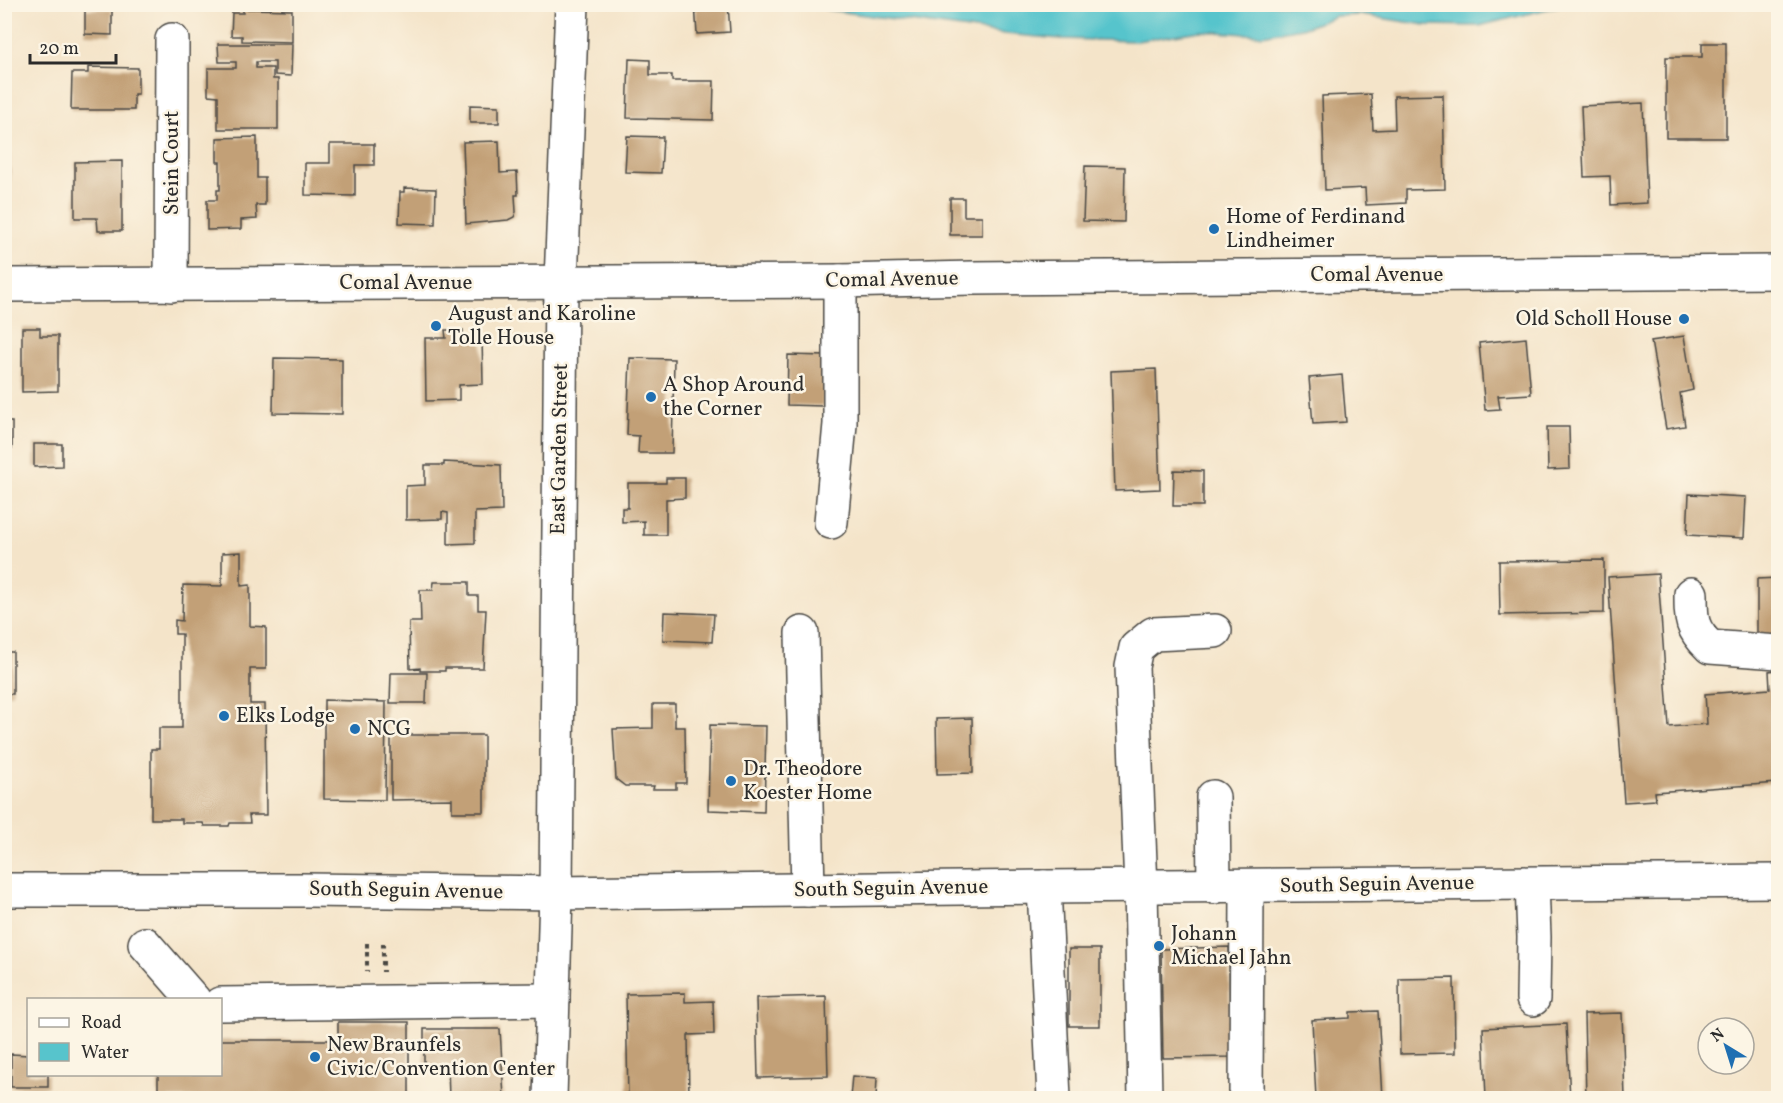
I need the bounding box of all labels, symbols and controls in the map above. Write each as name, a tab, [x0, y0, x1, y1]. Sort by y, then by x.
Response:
scale bar	[30, 27, 116, 65]
text: 20 m	[39, 37, 79, 62]
street label: Stein Court	[158, 111, 187, 215]
place label: Home of Ferdinand Lindheimer	[1226, 203, 1405, 256]
marker: Home of Ferdinand Lindheimer	[1207, 222, 1221, 236]
street label: Comal Avenue	[1310, 261, 1444, 290]
street label: Comal Avenue	[825, 264, 959, 296]
street label: Comal Avenue	[339, 269, 473, 298]
place label: August and Karoline Tolle House	[448, 300, 636, 353]
place label: Old Scholl House	[1516, 305, 1672, 334]
marker: Old Scholl House	[1677, 312, 1691, 326]
marker: August and Karoline Tolle House	[429, 319, 443, 333]
street label: East Garden Street	[544, 363, 576, 535]
place label: A Shop Around the Corner	[663, 371, 804, 424]
marker: A Shop Around the Corner	[644, 390, 658, 404]
place label: Elks Lodge	[236, 702, 335, 731]
marker: Elks Lodge	[217, 709, 231, 723]
place label: NCG	[367, 715, 411, 744]
marker: NCG	[348, 722, 362, 736]
place label: Dr. Theodore Koester Home	[743, 755, 872, 808]
marker: Dr. Theodore Koester Home	[724, 774, 738, 788]
street label: South Seguin Avenue	[1279, 869, 1475, 901]
street label: South Seguin Avenue	[793, 873, 989, 905]
street label: South Seguin Avenue	[308, 875, 504, 907]
place label: Johann Michael Jahn	[1171, 920, 1292, 973]
marker: Johann Michael Jahn	[1152, 939, 1166, 953]
legend	[27, 998, 222, 1076]
text: Road	[81, 1011, 122, 1036]
north arrow	[1696, 1016, 1756, 1076]
text: N	[1707, 1023, 1730, 1048]
place label: New Braunfels Civic/Convention Center	[327, 1031, 555, 1084]
text: Water	[81, 1041, 129, 1066]
marker: New Braunfels Civic/Convention Center	[308, 1050, 322, 1064]

